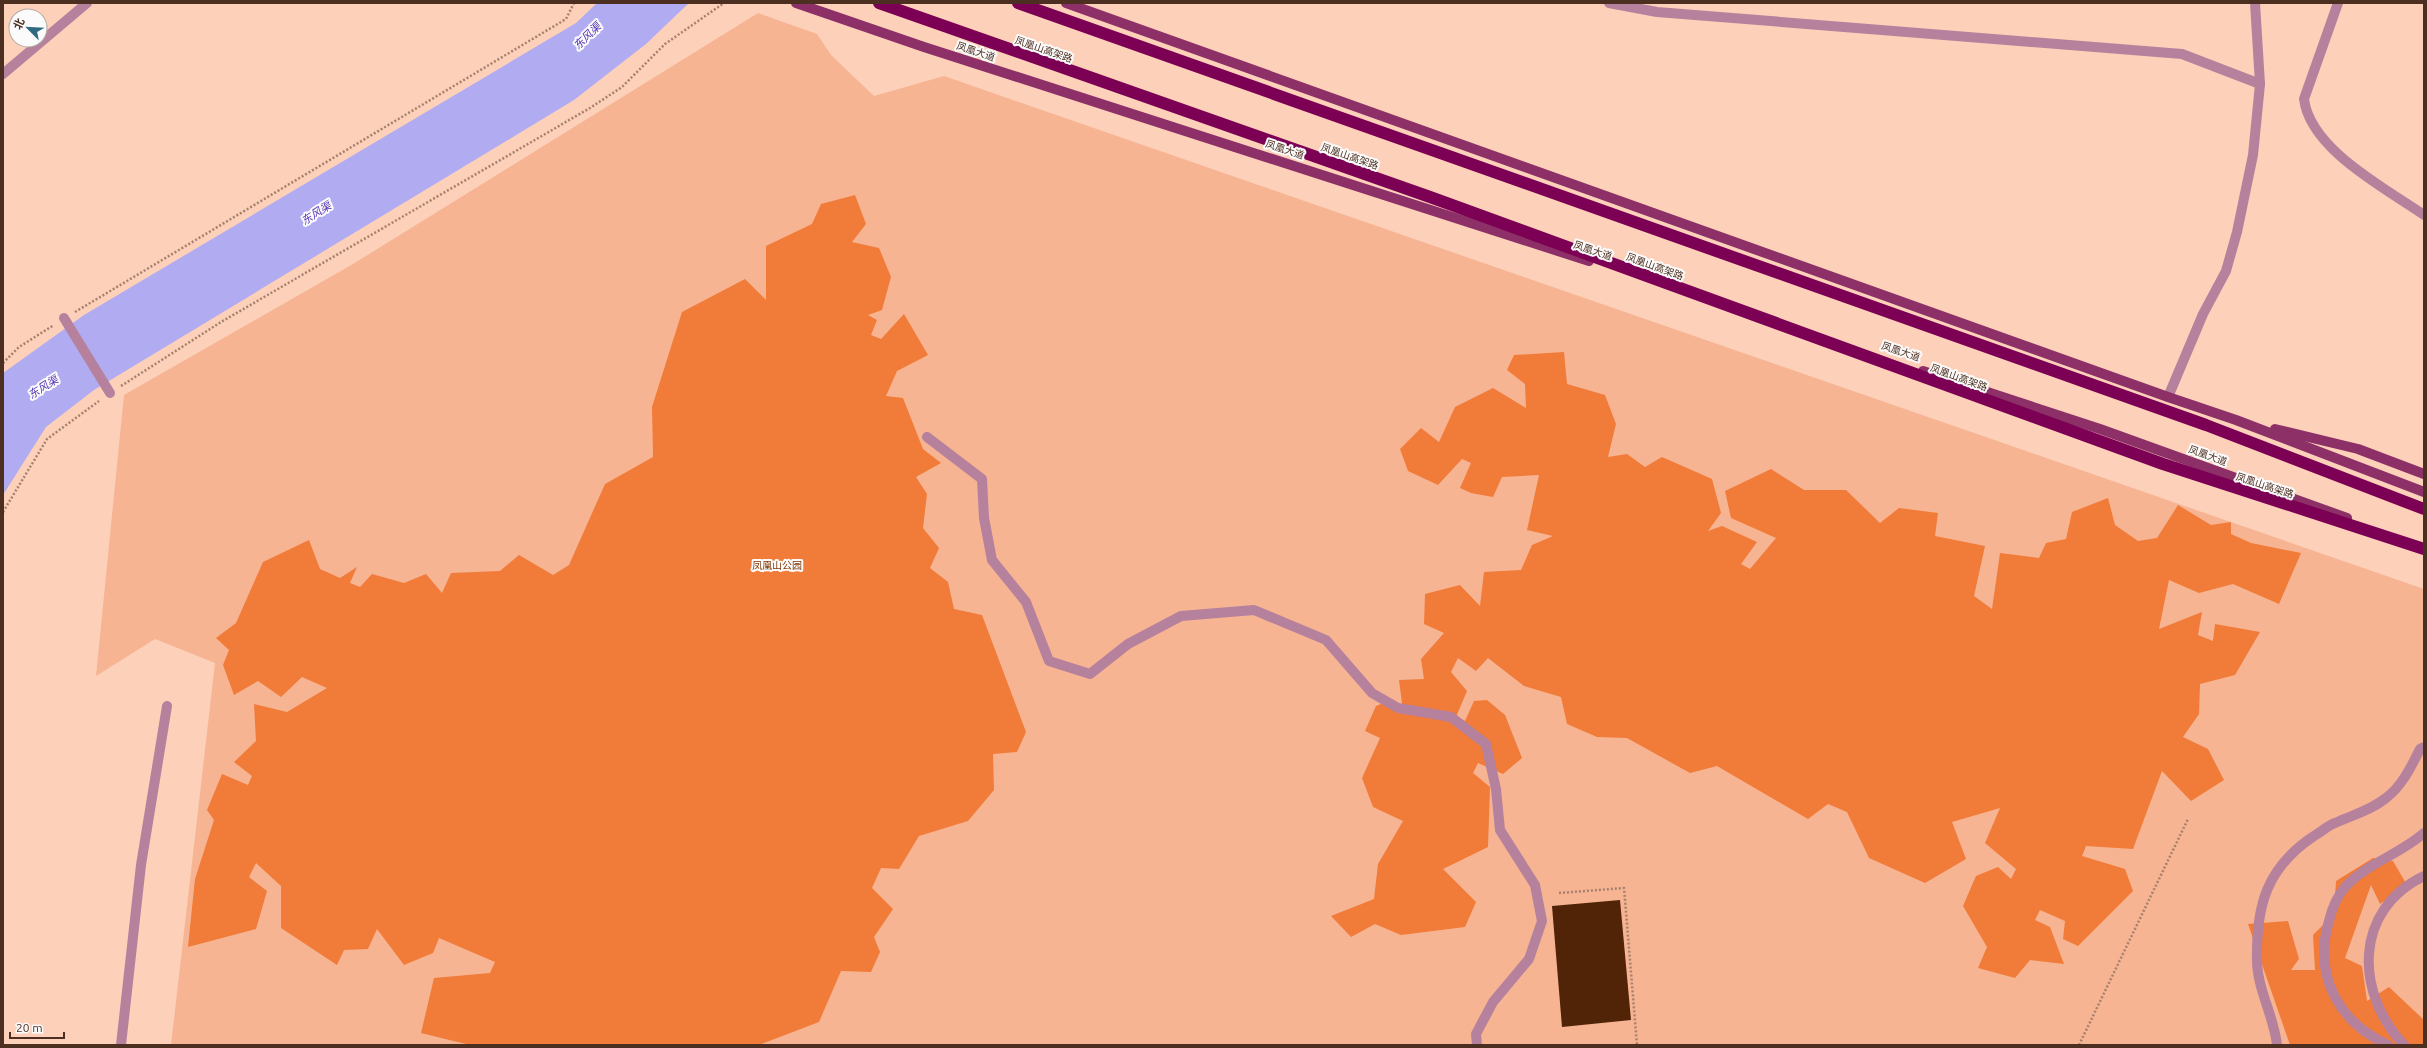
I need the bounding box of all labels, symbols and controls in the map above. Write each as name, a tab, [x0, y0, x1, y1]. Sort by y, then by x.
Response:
north arrow	[8, 8, 48, 48]
text: 北	[11, 16, 27, 31]
water label: 东风渠	[571, 19, 604, 52]
street label: 凤凰山高架路	[1014, 35, 1074, 64]
street label: 凤凰大道	[955, 40, 997, 63]
street label: 凤凰大道	[1264, 138, 1306, 161]
street label: 凤凰山高架路	[1320, 142, 1380, 171]
water label: 东风渠	[299, 198, 335, 227]
street label: 凤凰大道	[1572, 239, 1614, 262]
street label: 凤凰山高架路	[1625, 251, 1685, 282]
street label: 凤凰大道	[1880, 340, 1922, 363]
street label: 凤凰山高架路	[1929, 362, 1989, 393]
water label: 东风渠	[26, 372, 62, 401]
street label: 凤凰大道	[2187, 443, 2229, 467]
street label: 凤凰山高架路	[2235, 471, 2295, 500]
park label: 凤凰山公园	[752, 560, 802, 571]
scale bar	[10, 1014, 64, 1040]
text: 20 m	[16, 1021, 43, 1034]

